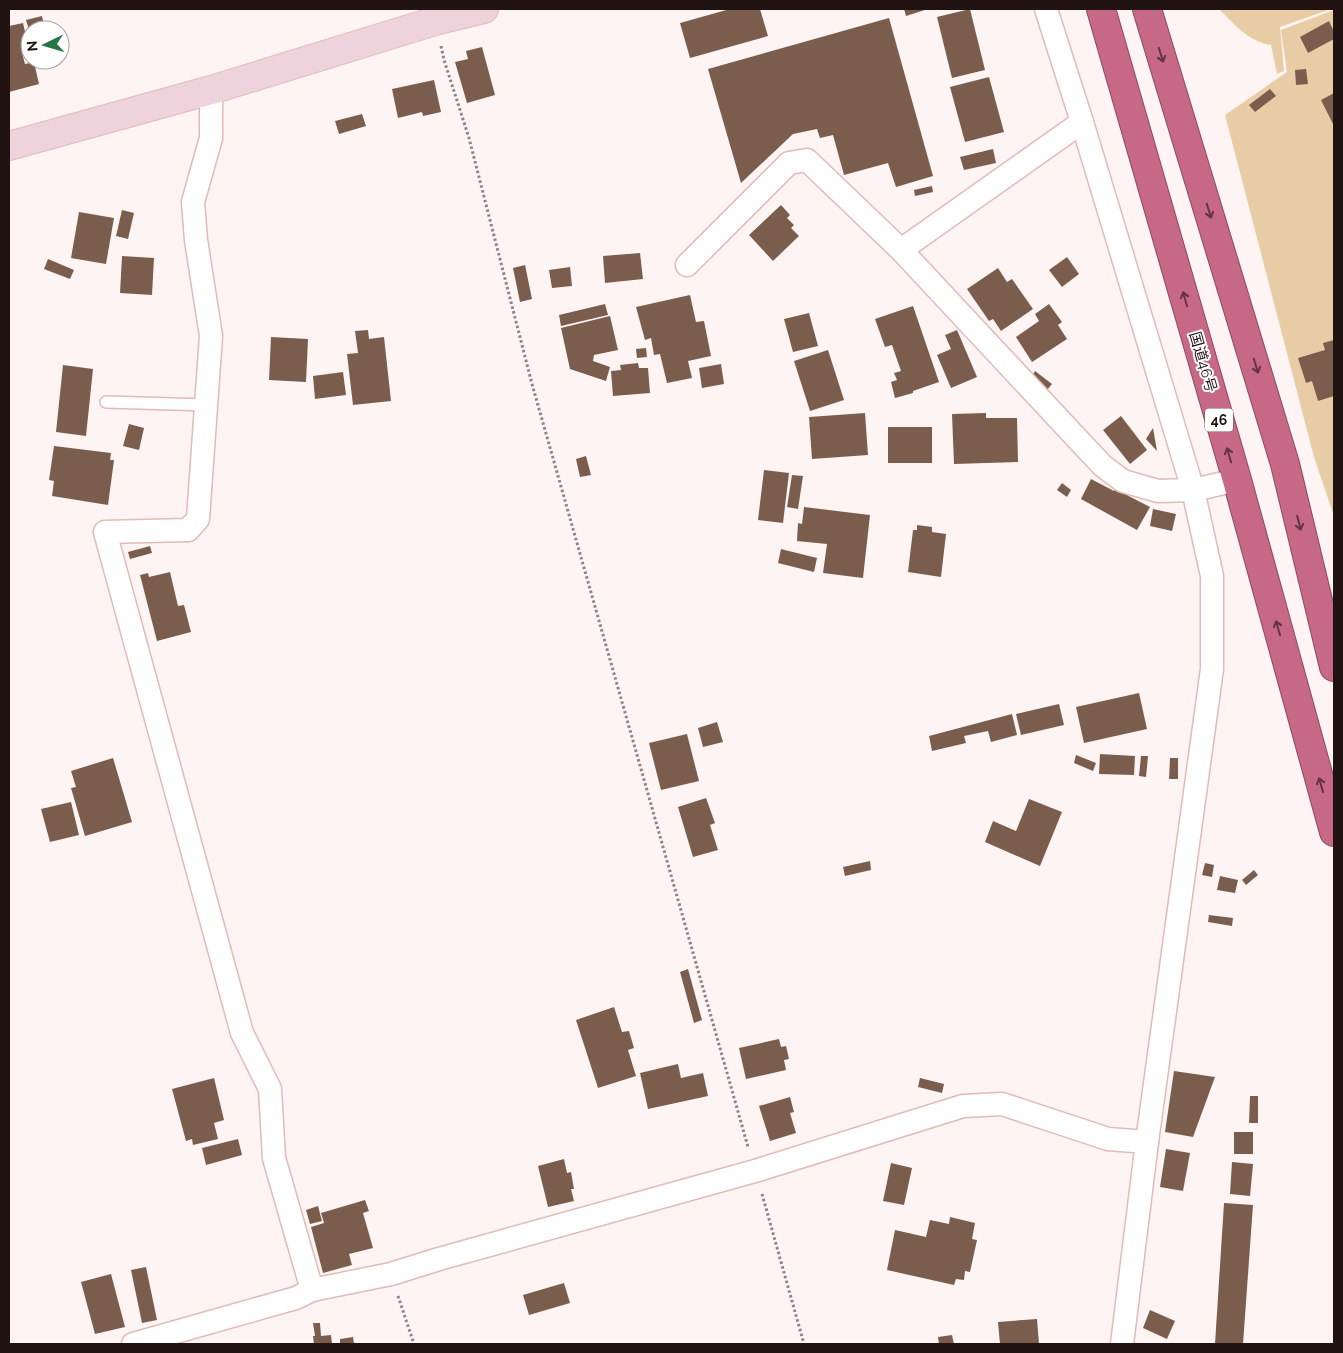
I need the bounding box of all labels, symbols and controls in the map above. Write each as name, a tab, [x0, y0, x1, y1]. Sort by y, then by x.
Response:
north arrow	[20, 20, 70, 70]
text: N	[24, 40, 40, 52]
one-way arrow	[1157, 47, 1167, 63]
one-way arrow	[1204, 202, 1214, 218]
one-way arrow	[1179, 291, 1189, 307]
street label: 国道46号	[1186, 330, 1220, 394]
one-way arrow	[1251, 358, 1261, 374]
road number: 46	[1205, 408, 1233, 432]
one-way arrow	[1224, 447, 1234, 463]
one-way arrow	[1295, 514, 1304, 530]
one-way arrow	[1272, 621, 1282, 637]
one-way arrow	[1316, 777, 1326, 793]

